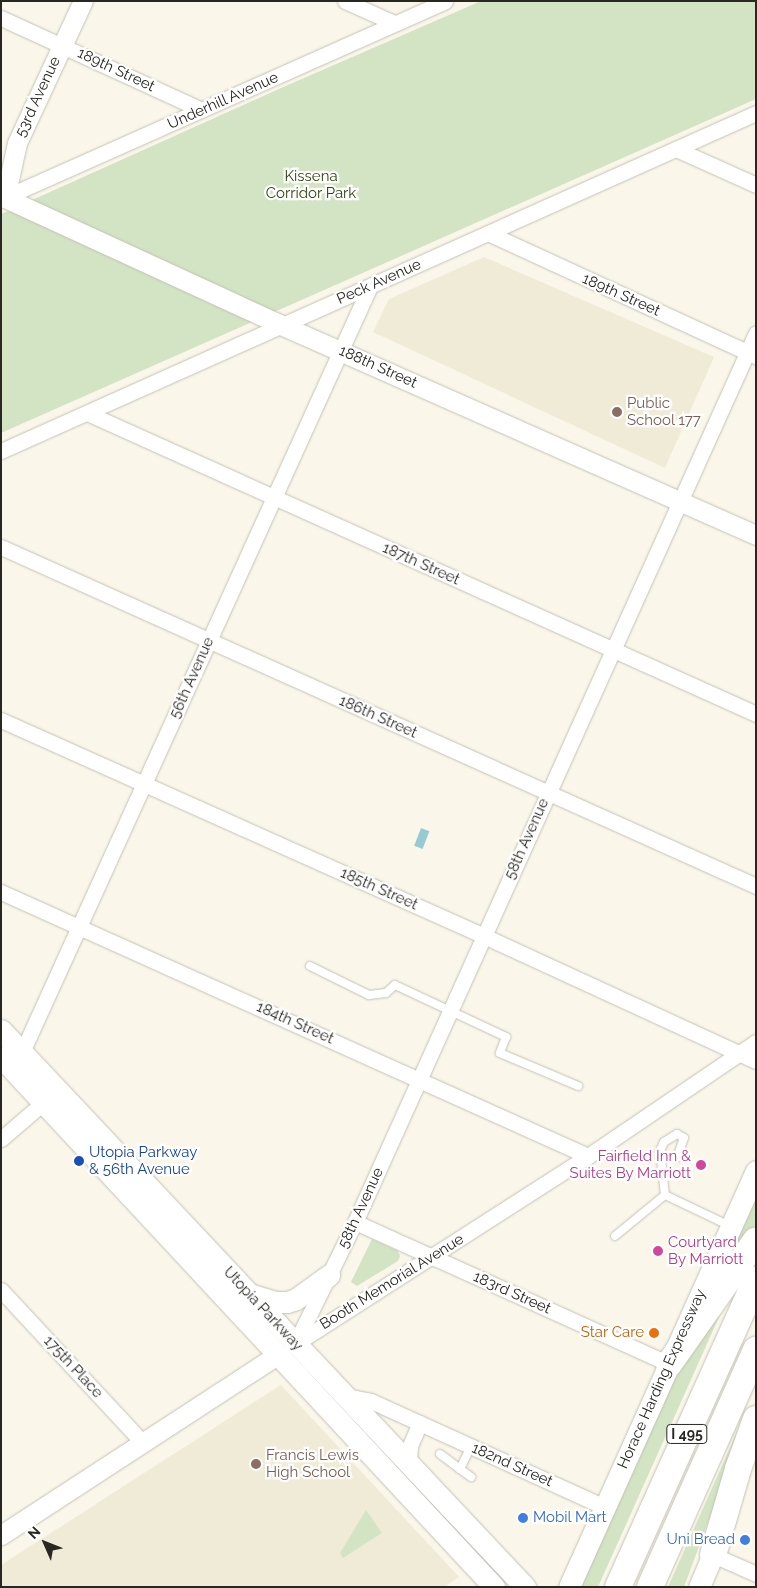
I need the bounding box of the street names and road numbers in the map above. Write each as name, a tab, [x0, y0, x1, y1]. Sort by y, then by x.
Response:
street label: 189th Street	[74, 44, 158, 96]
street label: 53rd Avenue	[11, 54, 65, 140]
street label: Underhill Avenue	[165, 68, 281, 134]
street label: Peck Avenue	[334, 255, 424, 309]
street label: 189th Street	[579, 270, 663, 320]
street label: 188th Street	[336, 342, 420, 392]
street label: 187th Street	[380, 539, 462, 589]
street label: 56th Avenue	[166, 634, 218, 722]
street label: 186th Street	[336, 692, 420, 742]
street label: 58th Avenue	[501, 795, 553, 883]
street label: 185th Street	[338, 864, 420, 914]
street label: 184th Street	[254, 998, 336, 1048]
street label: 58th Avenue	[334, 1165, 388, 1251]
street label: Booth Memorial Avenue	[316, 1230, 468, 1334]
street label: Utopia Parkway	[219, 1263, 307, 1355]
street label: 183rd Street	[470, 1268, 554, 1318]
street label: Horace Harding Expressway	[614, 1286, 710, 1472]
street label: 175th Place	[40, 1332, 106, 1402]
road number: I 495	[666, 1422, 708, 1446]
street label: 182nd Street	[469, 1439, 555, 1491]

